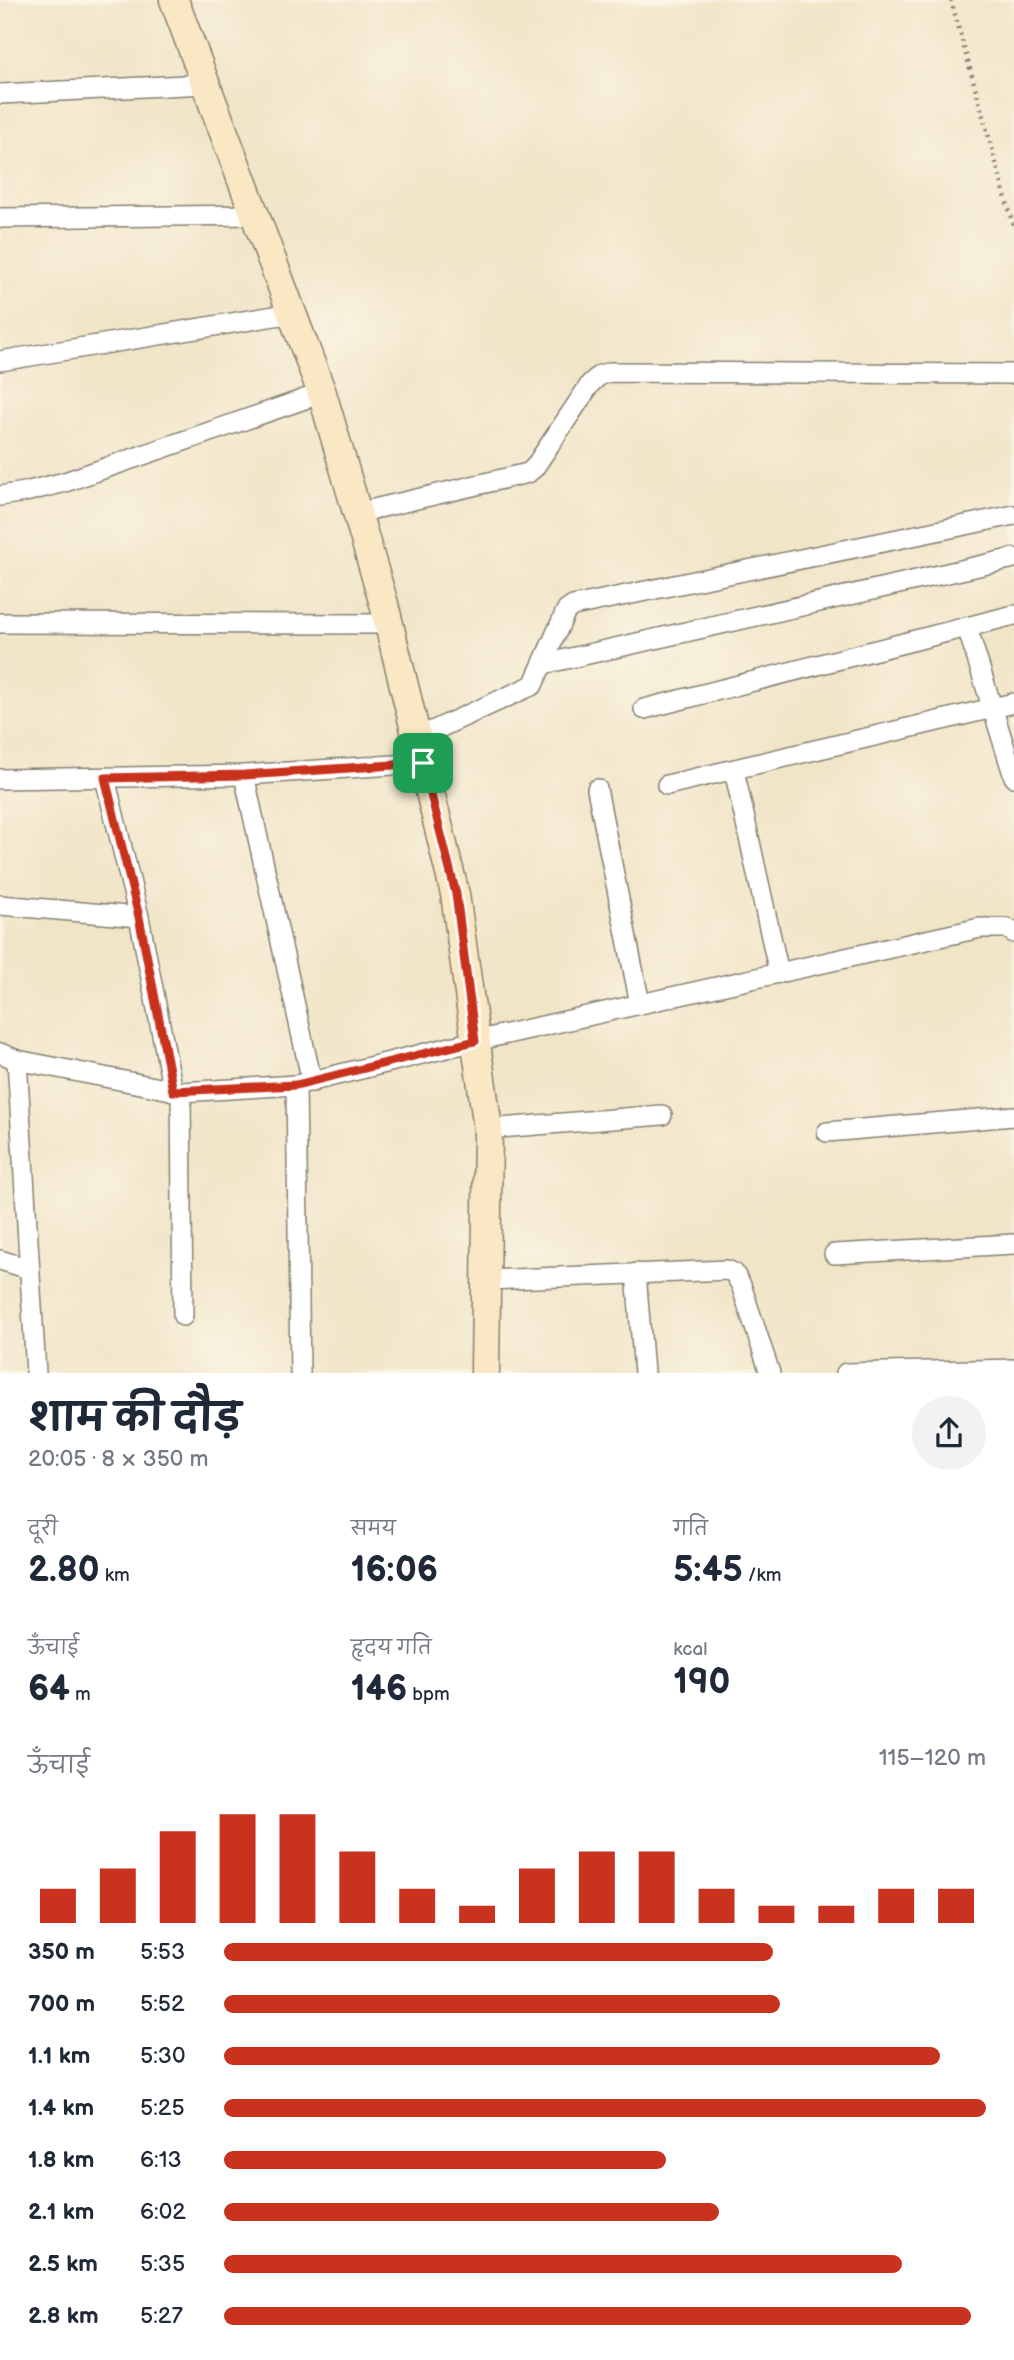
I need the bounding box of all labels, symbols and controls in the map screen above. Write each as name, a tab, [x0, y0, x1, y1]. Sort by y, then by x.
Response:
pin	[393, 733, 453, 793]
icon: arrive	[404, 744, 442, 782]
text: शाम की दौड़	[28, 1396, 241, 1441]
button: share	[912, 1396, 986, 1470]
text: 20:05 · 8 × 350 m	[28, 1445, 209, 1473]
text: दूरी	[28, 1518, 58, 1541]
text: समय	[351, 1518, 396, 1541]
text: गति	[673, 1518, 708, 1541]
text: 2.80	[28, 1549, 100, 1592]
text: 16:06	[351, 1549, 438, 1592]
text: 5:45	[673, 1549, 743, 1592]
text: km	[100, 1564, 130, 1587]
text: /km	[743, 1564, 781, 1587]
text: ऊँचाई	[28, 1637, 79, 1660]
text: हृदय गति	[351, 1637, 432, 1660]
text: kcal	[673, 1638, 707, 1661]
text: 190	[673, 1661, 730, 1704]
text: 64	[28, 1668, 70, 1711]
text: 146	[351, 1668, 407, 1711]
text: m	[70, 1683, 91, 1706]
text: bpm	[407, 1683, 450, 1706]
text: 115–120 m	[879, 1744, 986, 1772]
text: ऊँचाई	[28, 1752, 90, 1780]
text: 350 m	[28, 1938, 95, 1966]
text: 5:53	[140, 1938, 185, 1966]
text: 700 m	[28, 1990, 95, 2018]
text: 5:52	[140, 1990, 185, 2018]
text: 1.1 km	[28, 2042, 90, 2070]
text: 5:30	[140, 2042, 186, 2070]
text: 1.4 km	[28, 2094, 94, 2122]
text: 5:25	[140, 2094, 185, 2122]
text: 1.8 km	[28, 2146, 94, 2174]
text: 6:13	[140, 2146, 182, 2174]
text: 2.1 km	[28, 2198, 94, 2226]
text: 6:02	[140, 2198, 186, 2226]
text: 2.5 km	[28, 2250, 98, 2278]
text: 5:35	[140, 2250, 185, 2278]
text: 2.8 km	[28, 2302, 99, 2330]
text: 5:27	[140, 2302, 183, 2330]

